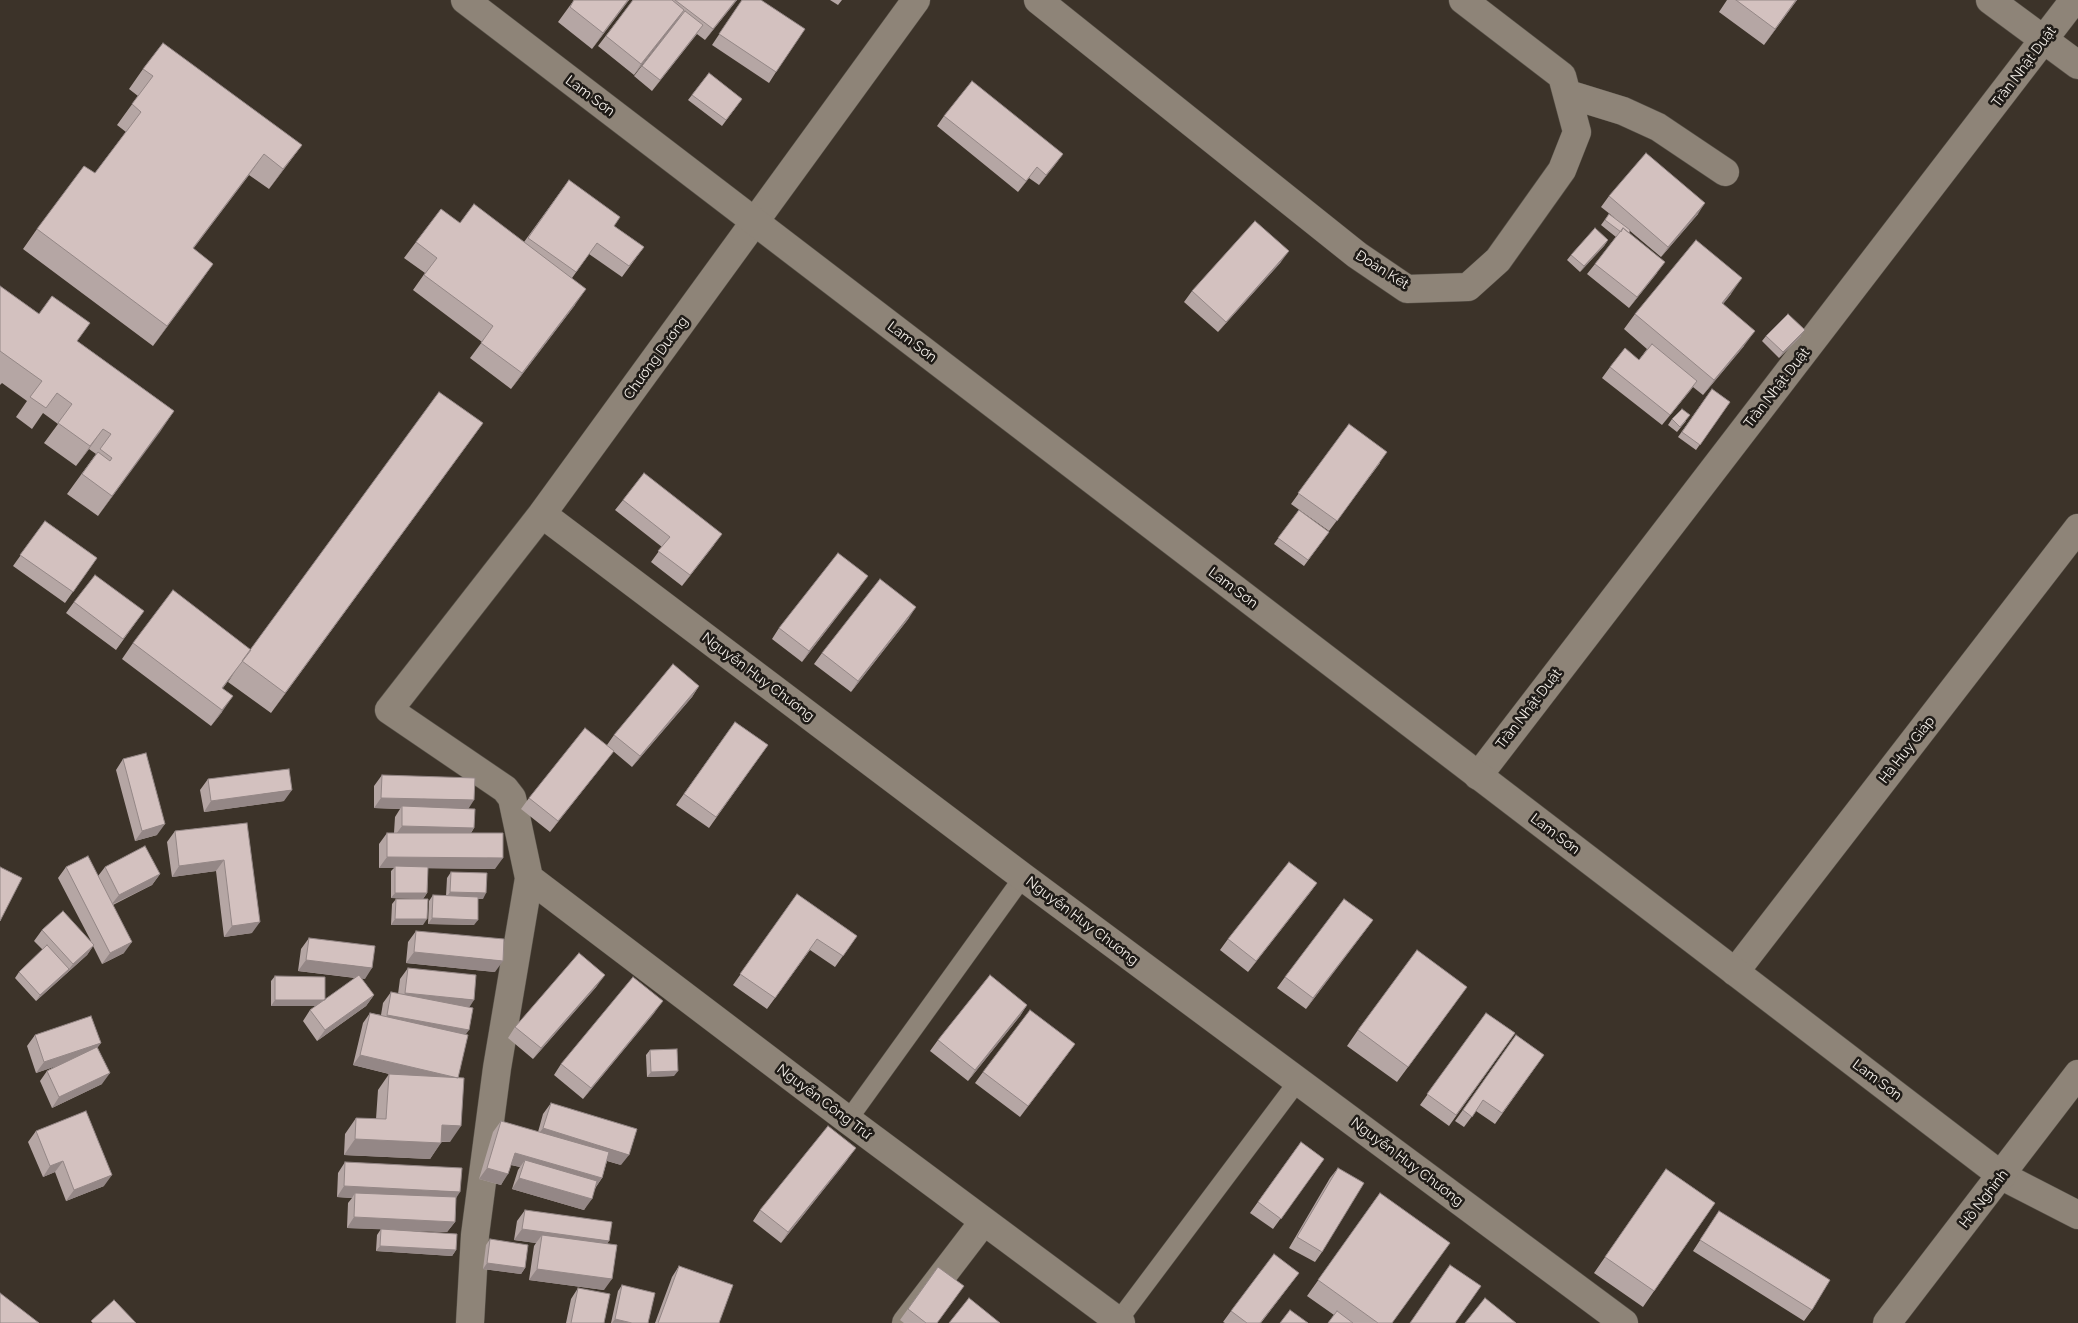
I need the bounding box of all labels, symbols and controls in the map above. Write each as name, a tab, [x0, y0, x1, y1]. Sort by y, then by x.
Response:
street label: Trần Nhật Duật	[1988, 23, 2060, 111]
street label: Lam Sơn	[562, 72, 618, 120]
street label: Đoàn Kết	[1352, 247, 1412, 293]
street label: Chương Dương	[620, 313, 692, 403]
street label: Lam Sơn	[884, 318, 940, 366]
street label: Trần Nhật Duật	[1741, 345, 1813, 431]
street label: Lam Sơn	[1205, 564, 1261, 612]
street label: Nguyễn Huy Chương	[699, 629, 817, 725]
street label: Trần Nhật Duật	[1493, 666, 1565, 752]
street label: Hà Huy Giáp	[1876, 713, 1938, 787]
street label: Lam Sơn	[1527, 810, 1583, 858]
street label: Nguyễn Huy Chương	[1023, 873, 1141, 969]
street label: Lam Sơn	[1849, 1056, 1905, 1104]
street label: Nguyễn Công Trứ	[773, 1061, 875, 1143]
street label: Nguyễn Huy Chương	[1348, 1114, 1466, 1210]
street label: Hồ Nghinh	[1956, 1167, 2012, 1231]

